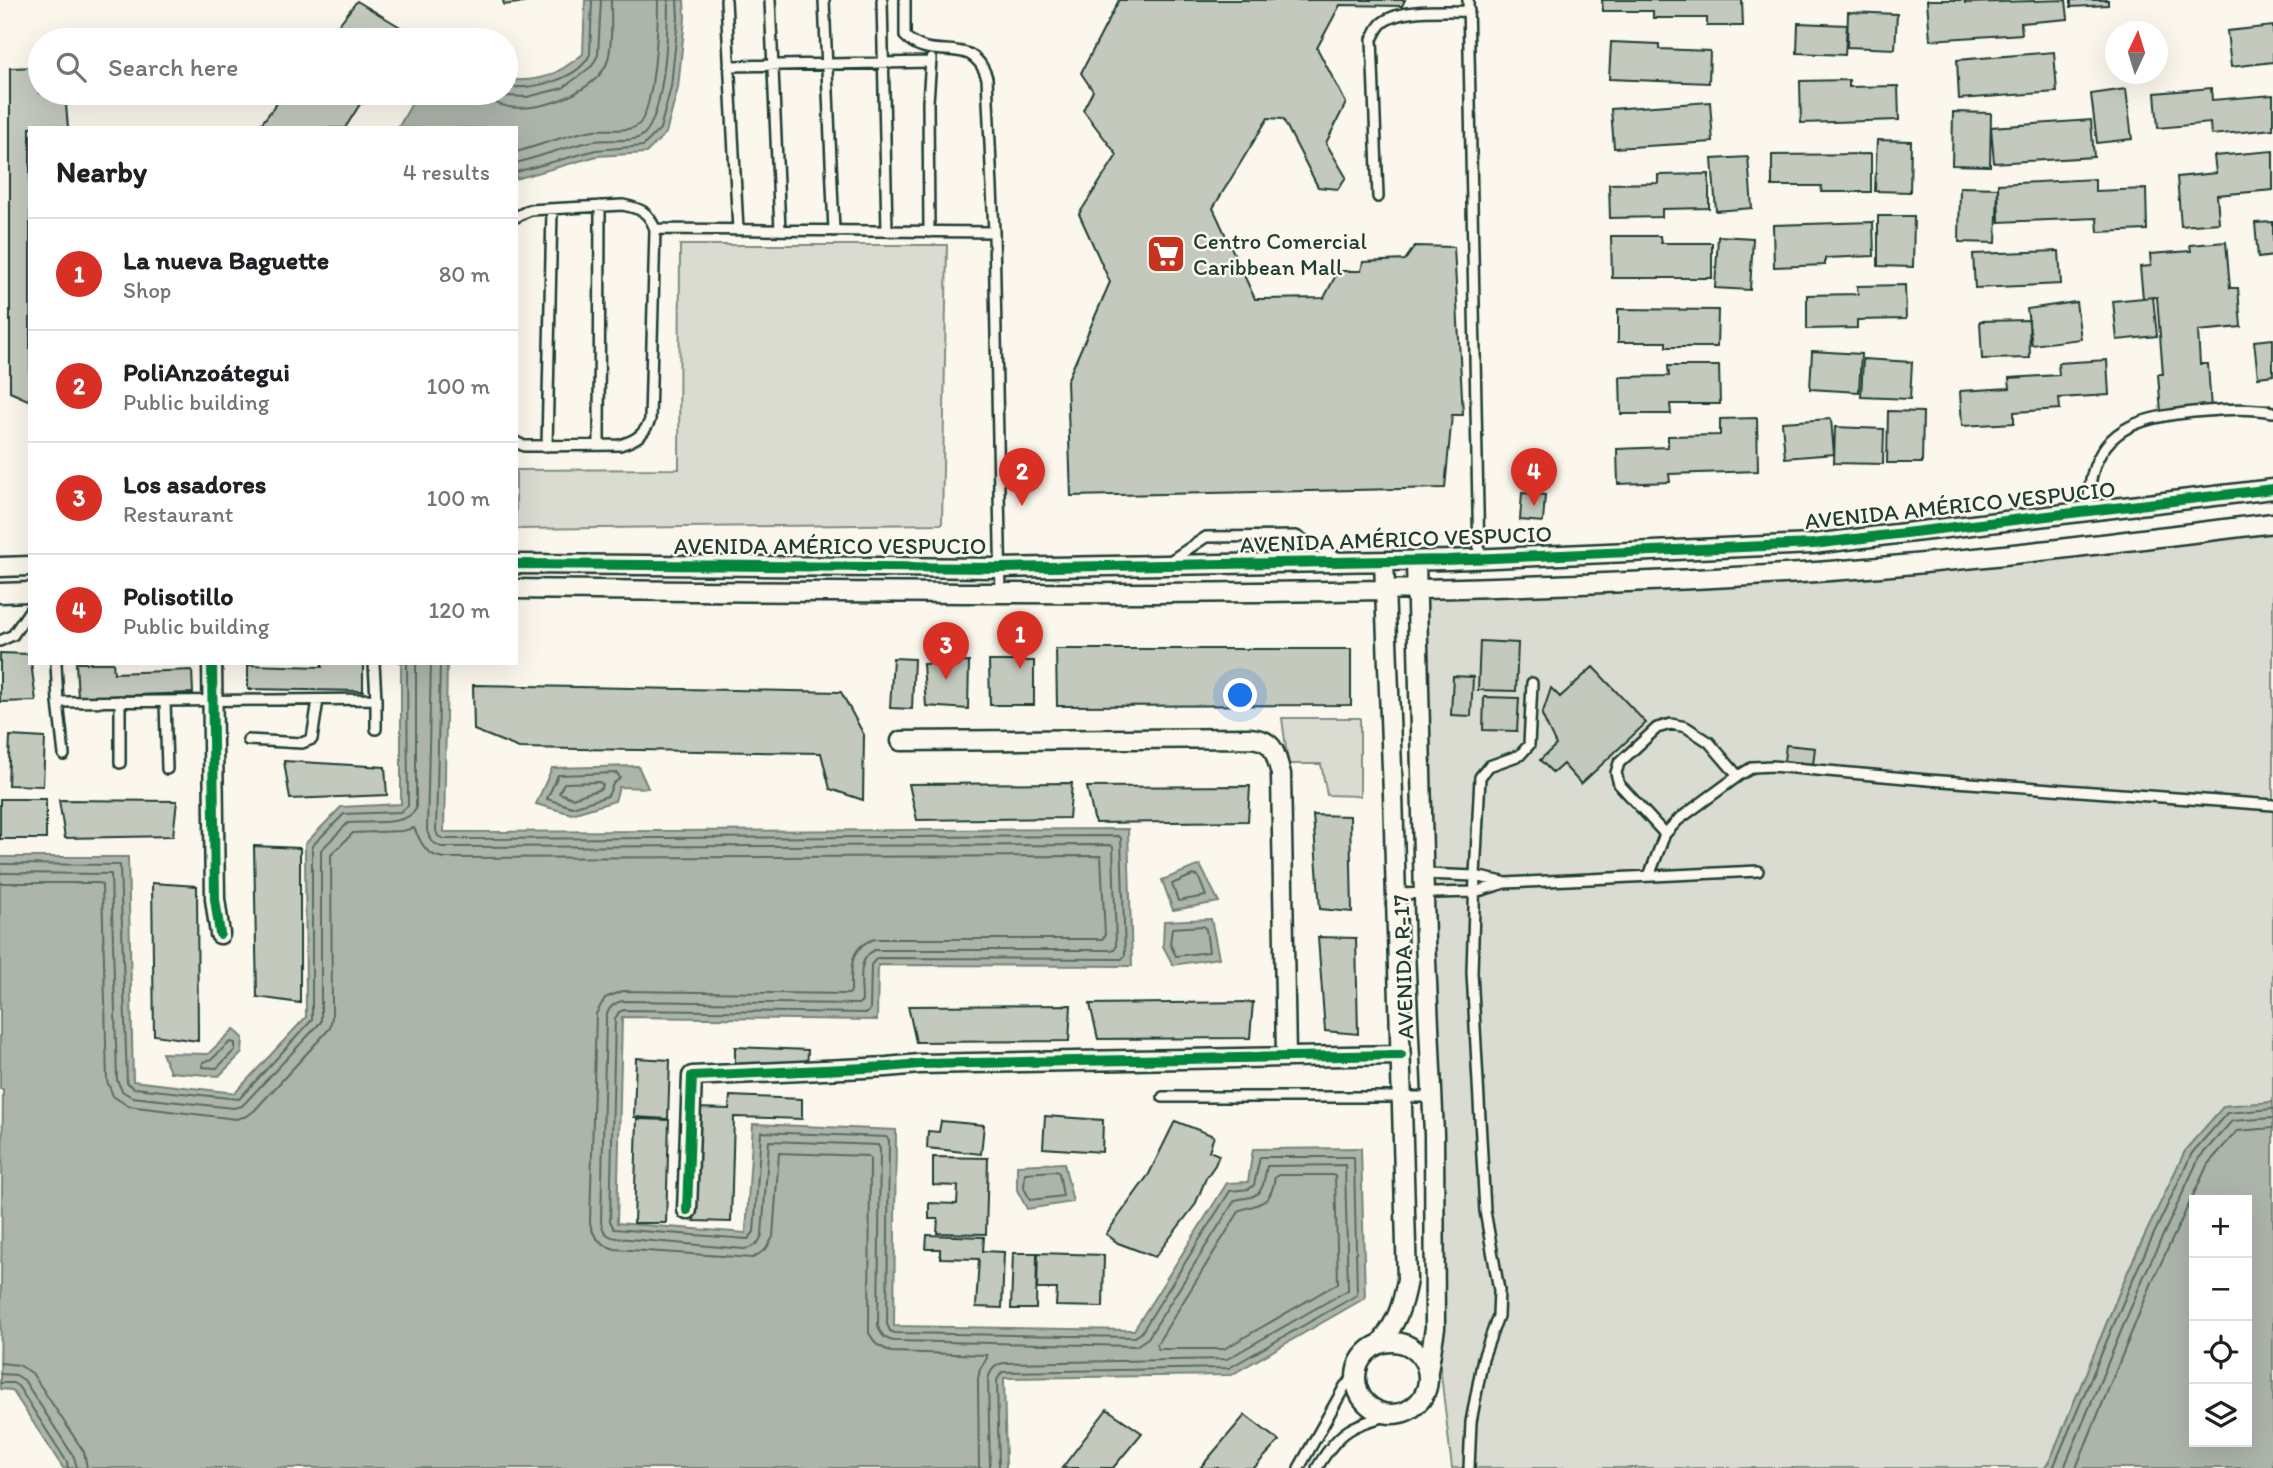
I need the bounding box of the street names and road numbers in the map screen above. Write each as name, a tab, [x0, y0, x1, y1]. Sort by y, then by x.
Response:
street label: AVENIDA AMÉRICO VESPUCIO	[1803, 475, 2117, 535]
street label: AVENIDA AMÉRICO VESPUCIO	[1239, 520, 1553, 558]
street label: AVENIDA AMÉRICO VESPUCIO	[674, 532, 986, 560]
street label: AVENIDA R-17	[1386, 894, 1420, 1040]

